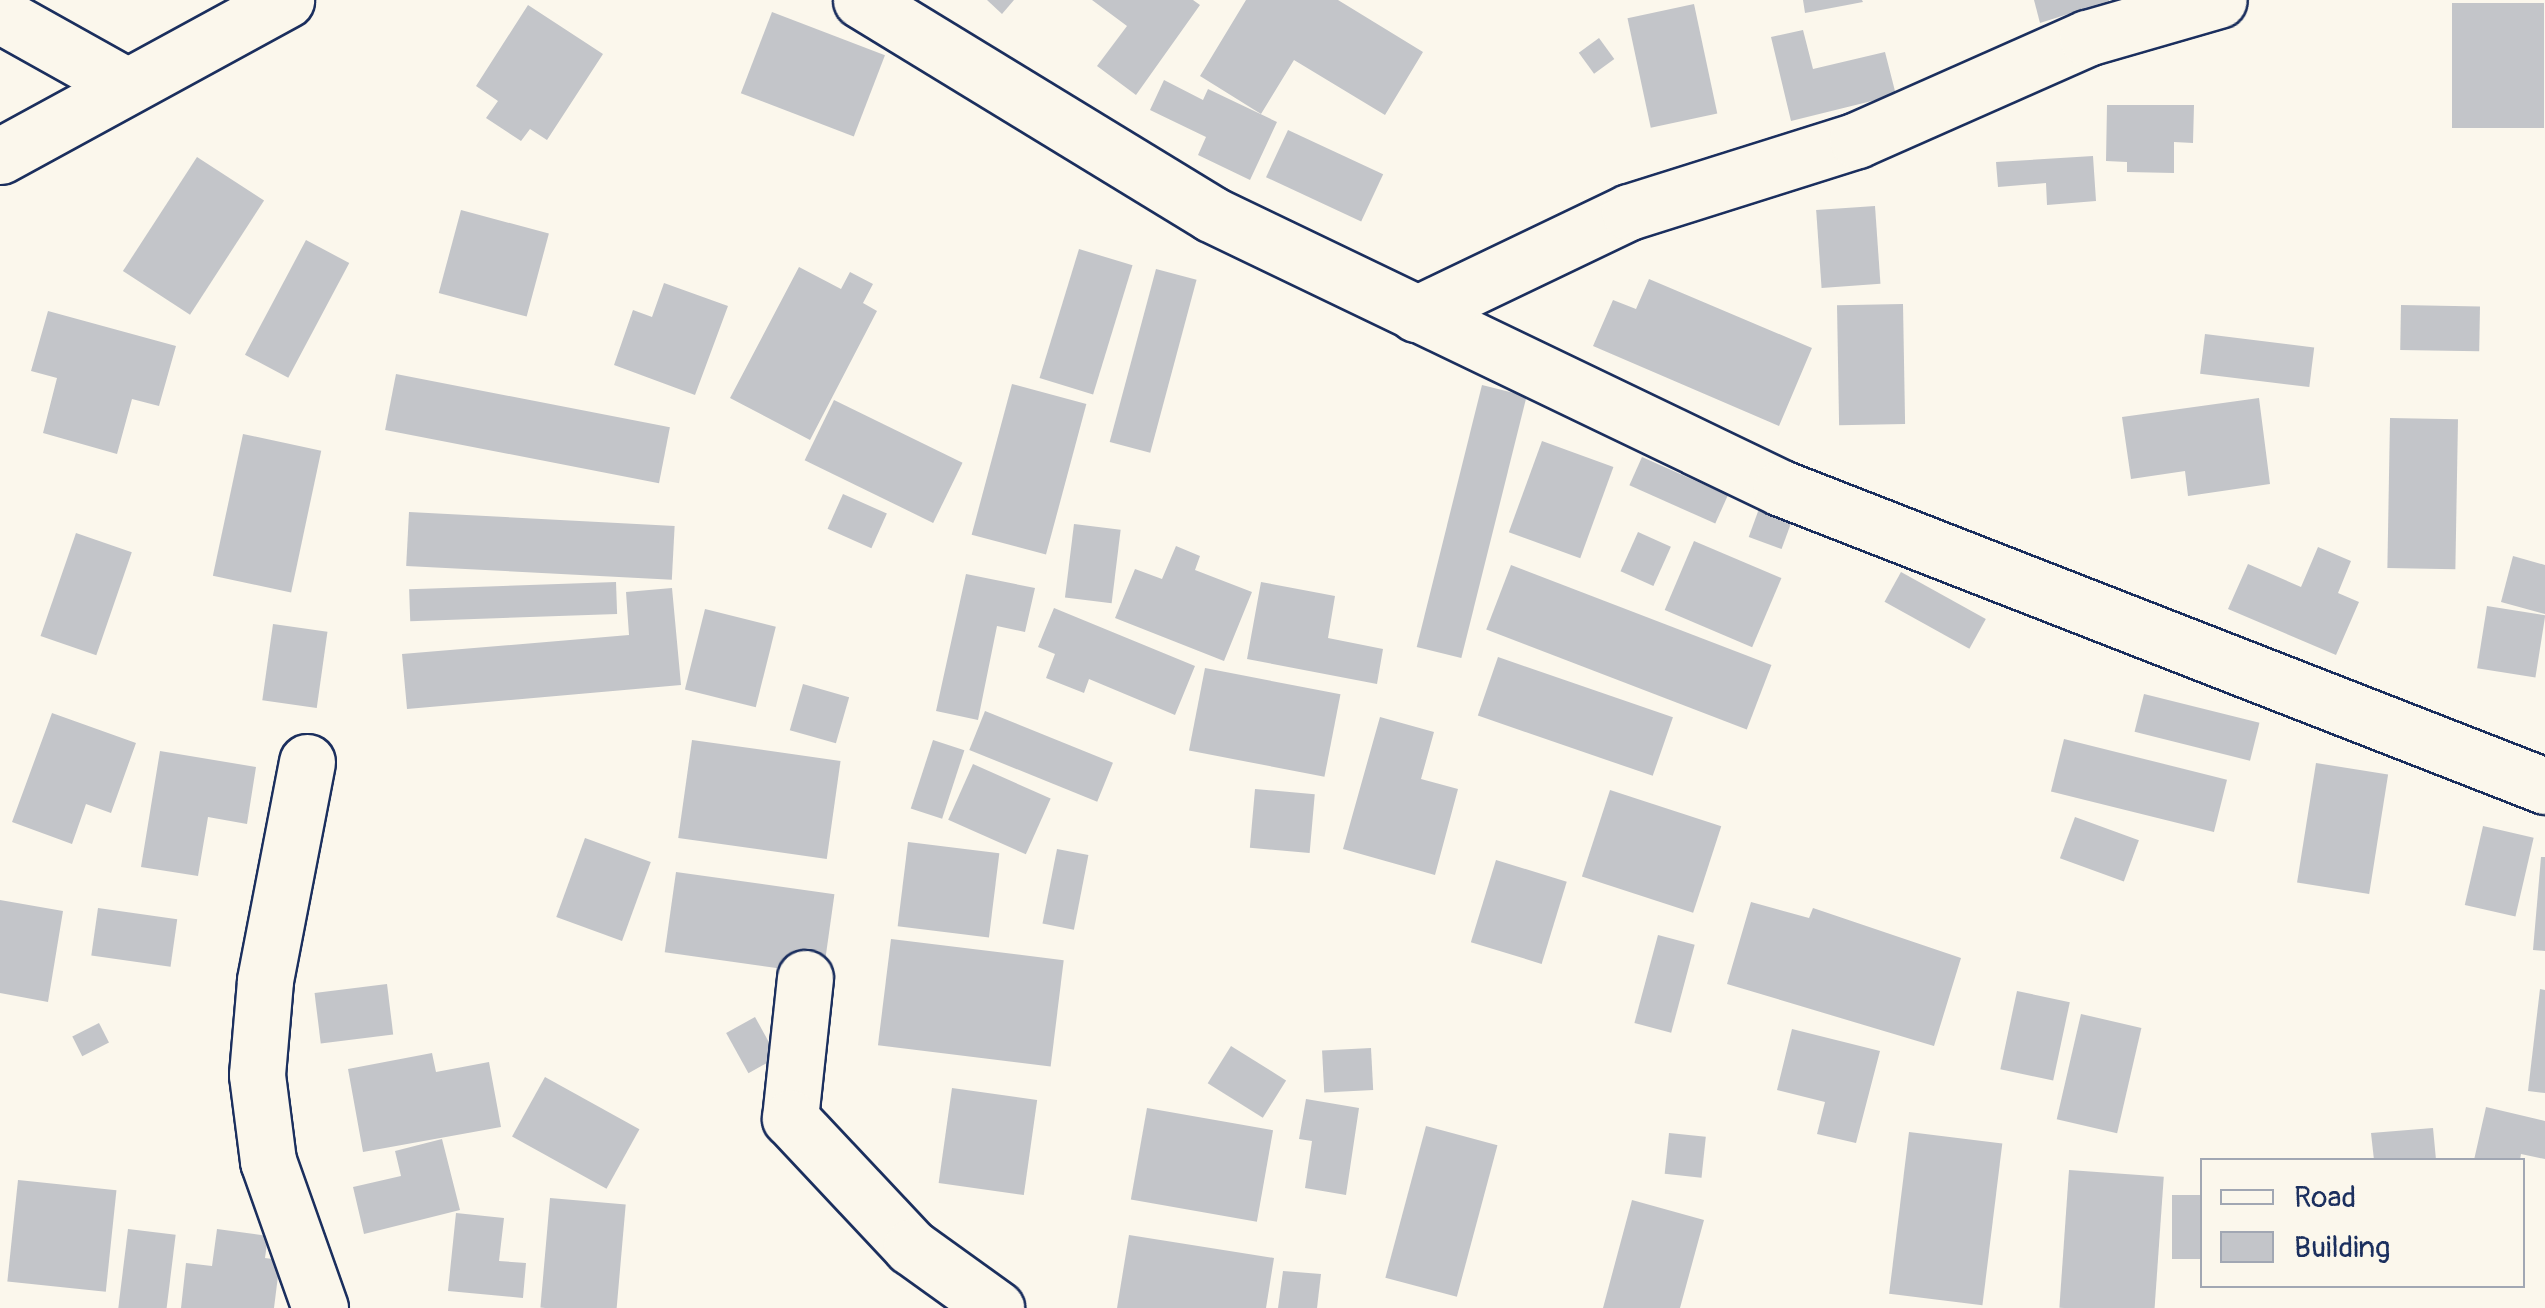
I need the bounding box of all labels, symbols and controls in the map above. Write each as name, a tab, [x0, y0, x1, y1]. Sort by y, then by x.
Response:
legend	[2200, 1158, 2525, 1288]
text: Road	[2294, 1179, 2356, 1216]
text: Building	[2294, 1229, 2390, 1266]

